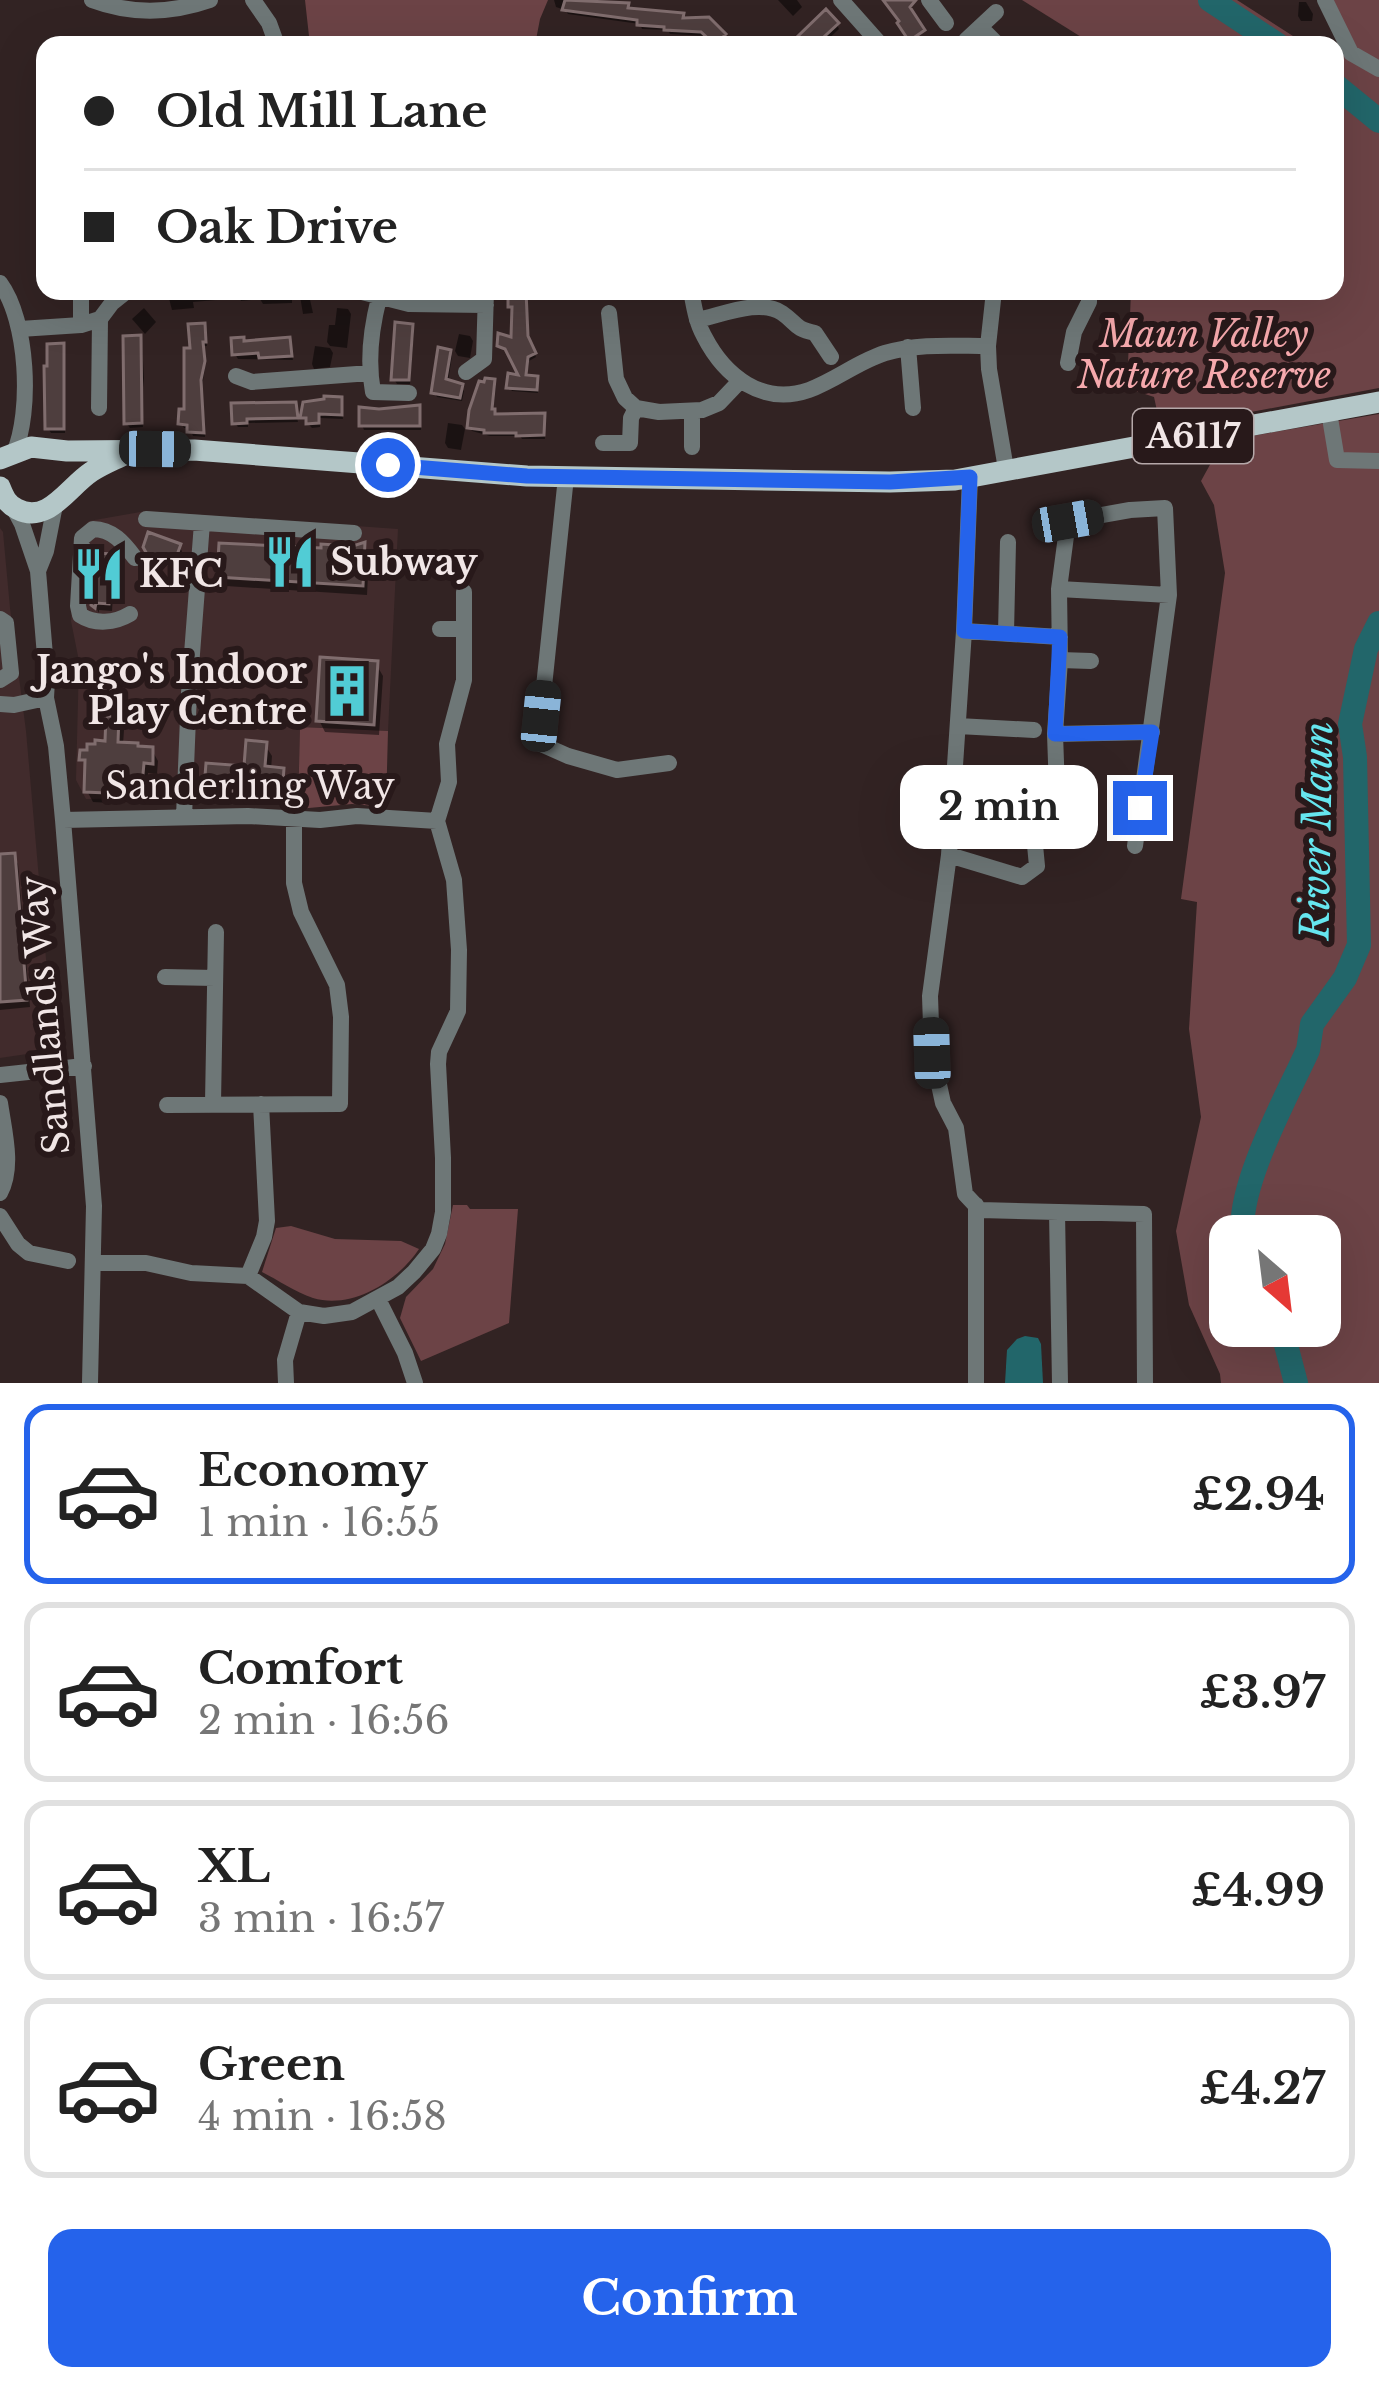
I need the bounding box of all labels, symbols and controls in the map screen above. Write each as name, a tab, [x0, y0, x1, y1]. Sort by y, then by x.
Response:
text: Old Mill Lane	[156, 83, 488, 139]
text: Oak Drive	[156, 199, 398, 255]
park label: Maun Valley Nature Reserve	[1076, 312, 1331, 398]
road number: A6117	[1133, 409, 1253, 463]
car	[119, 430, 191, 468]
route start	[361, 438, 415, 492]
car	[1029, 497, 1107, 545]
restaurant icon: Subway	[261, 533, 319, 591]
place label: Subway	[330, 540, 478, 585]
restaurant icon: KFC	[70, 545, 128, 603]
place label: KFC	[139, 552, 223, 597]
place label: Jango's Indoor Play Centre	[29, 648, 307, 734]
building icon: Jango's Indoor Play Centre	[318, 662, 376, 720]
car	[519, 678, 563, 754]
water label: River Maun	[1291, 721, 1343, 942]
street label: Sanderling Way	[105, 764, 395, 809]
callout: 2 min	[900, 766, 1098, 850]
route end	[1113, 781, 1167, 835]
text: 2 min	[938, 782, 1060, 831]
street label: Sandlands Way	[10, 874, 80, 1156]
car	[913, 1016, 951, 1090]
north arrow	[1209, 1215, 1341, 1347]
map controls	[1209, 1215, 1341, 1347]
icon: car	[54, 1440, 162, 1548]
text: Economy	[198, 1442, 428, 1498]
text: £2.94	[1192, 1466, 1325, 1522]
text: 1 min · 16:55	[198, 1498, 440, 1547]
icon: car	[54, 1638, 162, 1746]
text: Comfort	[198, 1640, 403, 1696]
text: £3.97	[1199, 1664, 1325, 1720]
text: 2 min · 16:56	[198, 1696, 450, 1745]
icon: car	[54, 1836, 162, 1944]
text: XL	[198, 1838, 270, 1894]
text: £4.99	[1191, 1862, 1325, 1918]
text: 3 min · 16:57	[198, 1894, 444, 1943]
icon: car	[54, 2034, 162, 2142]
text: Green	[198, 2036, 345, 2092]
text: £4.27	[1199, 2060, 1325, 2116]
text: 4 min · 16:58	[198, 2092, 447, 2141]
button: Confirm	[48, 2229, 1331, 2367]

